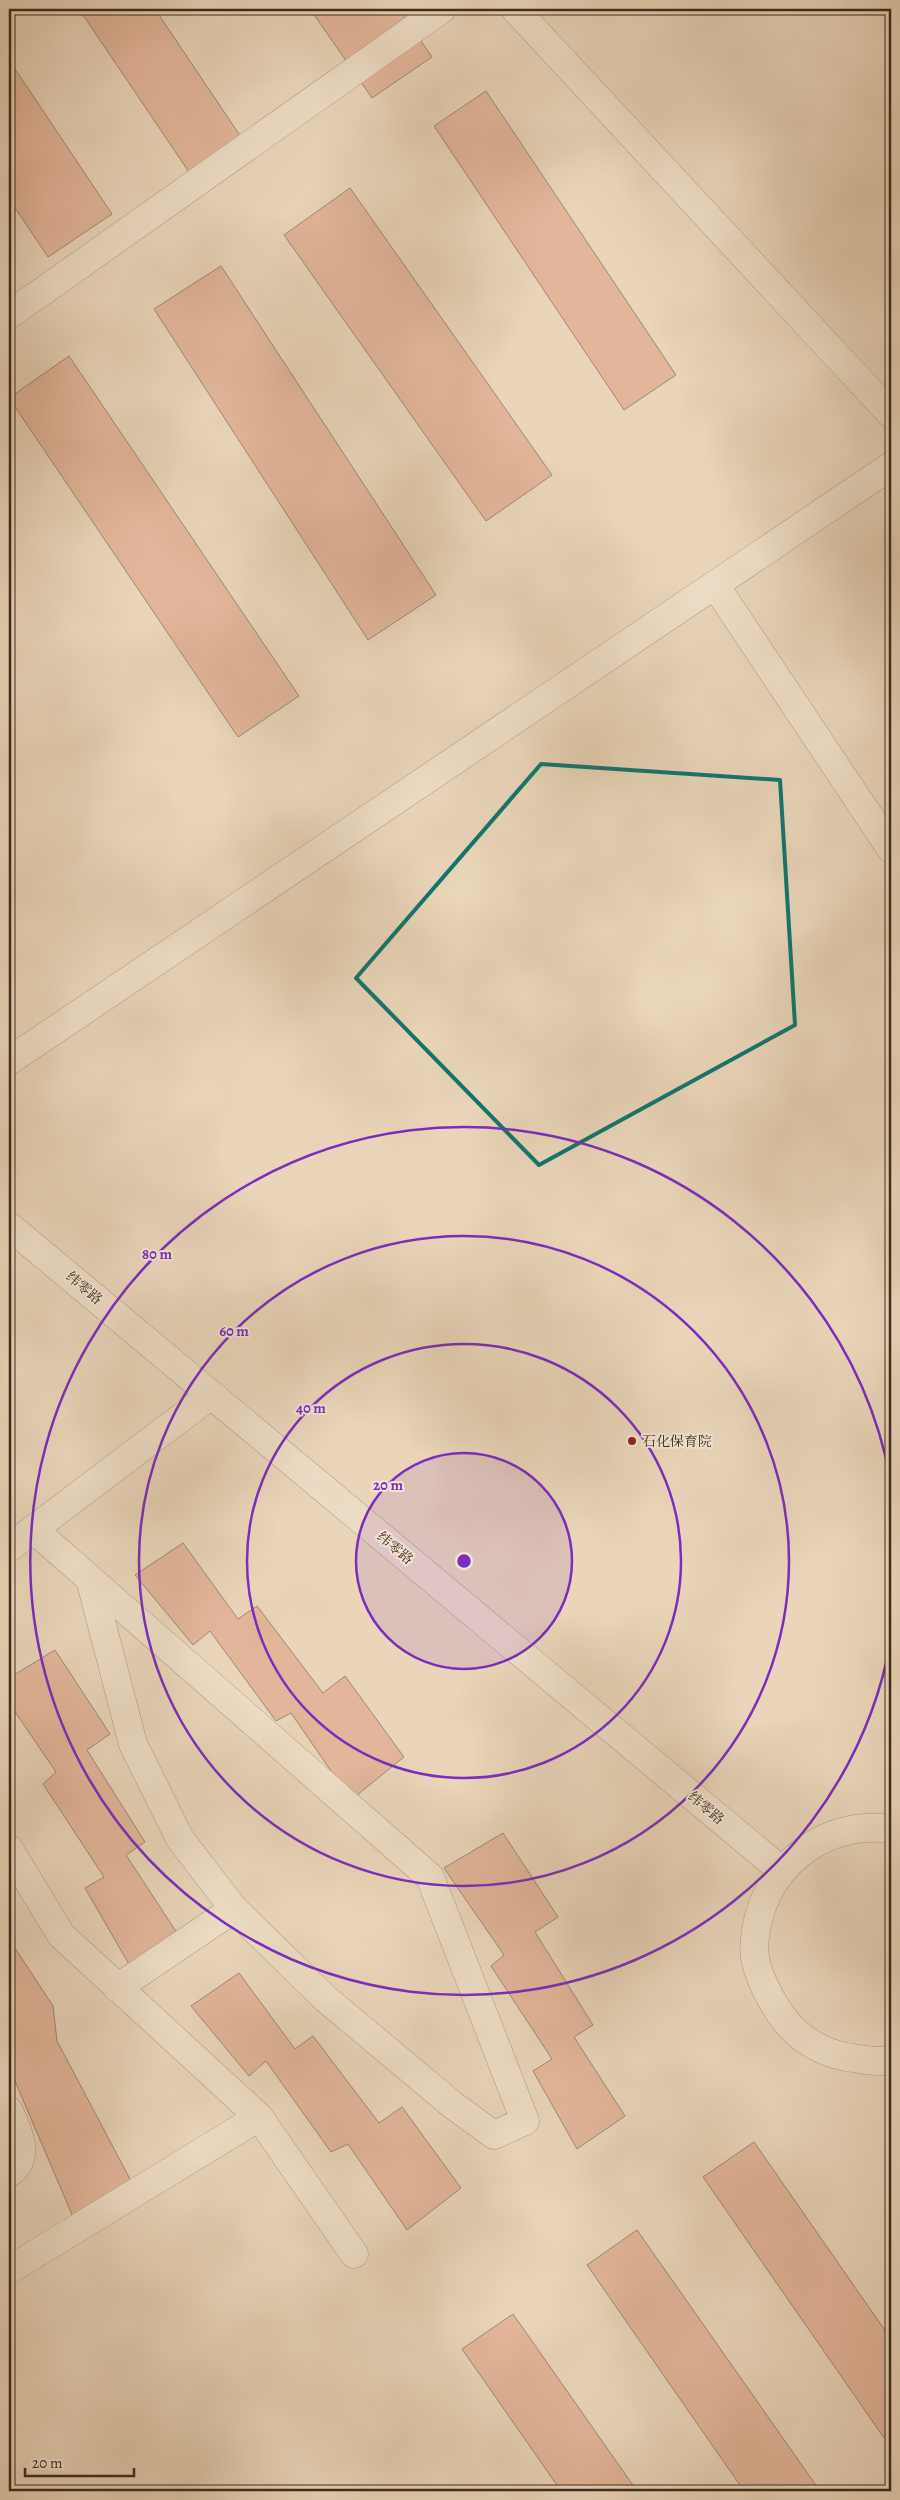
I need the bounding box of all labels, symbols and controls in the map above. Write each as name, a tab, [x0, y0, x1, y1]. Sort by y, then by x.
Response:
text: 80 m	[142, 1244, 172, 1264]
street label: 纬零路	[62, 1267, 106, 1309]
text: 60 m	[219, 1321, 249, 1341]
text: 40 m	[296, 1398, 326, 1418]
place label: 石化保育院	[642, 1432, 712, 1451]
marker: 石化保育院	[626, 1435, 638, 1447]
text: 20 m	[373, 1475, 403, 1495]
street label: 纬零路	[373, 1527, 417, 1569]
centre of rings	[455, 1552, 473, 1570]
street label: 纬零路	[684, 1787, 728, 1829]
scale bar	[25, 2445, 134, 2477]
text: 20 m	[32, 2453, 63, 2473]

